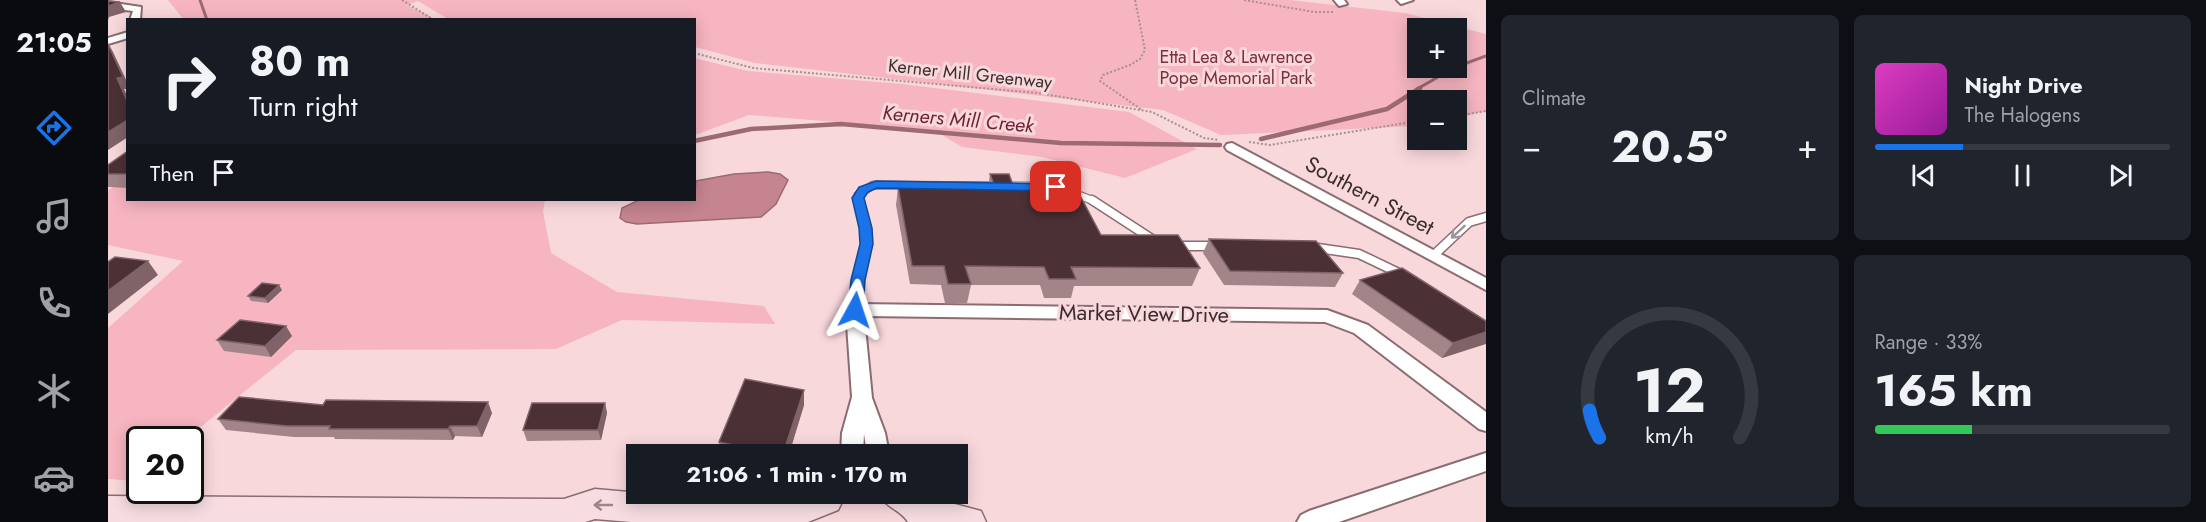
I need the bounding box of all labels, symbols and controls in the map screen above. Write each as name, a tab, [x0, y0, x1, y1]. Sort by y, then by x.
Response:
map controls	[1407, 18, 1467, 150]
button: +	[1407, 18, 1467, 78]
text: 21:05	[16, 23, 92, 62]
text: 80 m	[249, 31, 350, 92]
icon: right	[150, 42, 228, 120]
park label: Etta Lea & Lawrence Pope Memorial Park	[1160, 44, 1313, 91]
street label: Kerner Mill Greenway	[887, 52, 1053, 96]
text: Night Drive	[1965, 69, 2083, 101]
text: Climate	[1522, 84, 1586, 113]
text: Turn right	[249, 87, 357, 126]
button: −	[1407, 90, 1467, 150]
water label: Kerners Mill Creek	[881, 98, 1036, 141]
text: The Halogens	[1965, 101, 2080, 130]
icon: directions	[33, 107, 75, 149]
text: 20.5°	[1611, 114, 1727, 179]
text: −	[1522, 123, 1541, 170]
text: +	[1797, 123, 1817, 170]
street label: Southern Street	[1300, 148, 1441, 243]
icon: arrive	[207, 156, 240, 189]
text: Then	[150, 157, 195, 189]
icon: previous	[1907, 159, 1940, 192]
icon: pause	[2006, 159, 2039, 192]
icon: next	[2104, 159, 2137, 192]
pin	[1030, 161, 1081, 212]
icon: arrive	[1039, 170, 1072, 203]
icon: music	[33, 195, 75, 237]
one-way arrow	[1451, 225, 1466, 239]
position arrow	[823, 278, 887, 342]
icon: phone	[33, 282, 75, 324]
street label: Market View Drive	[1059, 296, 1229, 330]
text: Range · 33%	[1875, 328, 1982, 357]
text: 12	[1633, 345, 1706, 435]
text: 165 km	[1875, 358, 2033, 423]
icon: climate	[33, 370, 75, 412]
text: km/h	[1646, 420, 1694, 451]
speed limit sign: 20	[126, 426, 204, 504]
icon: car	[33, 457, 75, 499]
text: 21:06 · 1 min · 170 m	[687, 458, 907, 490]
one-way arrow	[593, 499, 613, 511]

